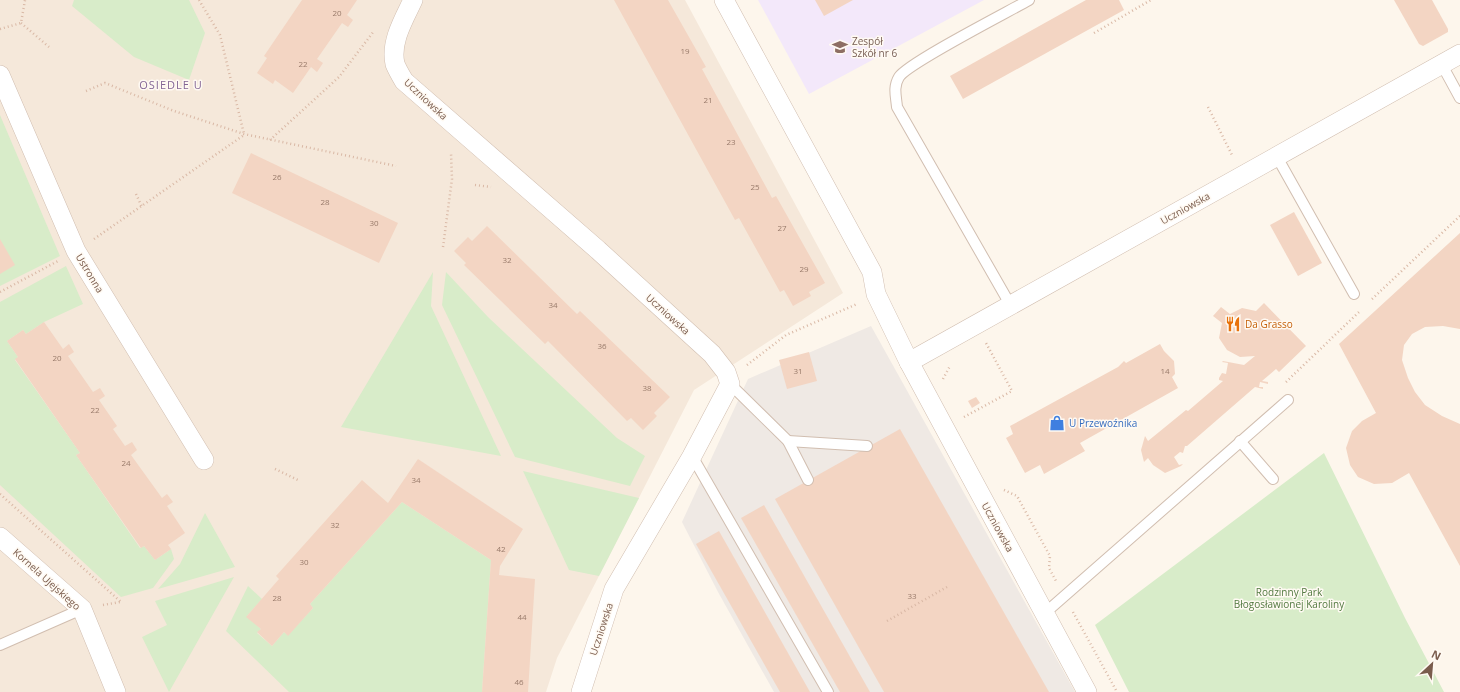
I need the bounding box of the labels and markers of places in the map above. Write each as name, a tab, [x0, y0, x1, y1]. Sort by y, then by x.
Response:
place label: Zespół Szkół nr 6	[852, 34, 897, 60]
school or university icon: Zespół Szkół nr 6	[831, 38, 849, 56]
restaurant icon: Da Grasso	[1224, 315, 1242, 333]
place label: Da Grasso	[1245, 317, 1293, 331]
shop icon: U Przewoźnika	[1048, 414, 1066, 432]
place label: U Przewoźnika	[1069, 416, 1137, 430]

